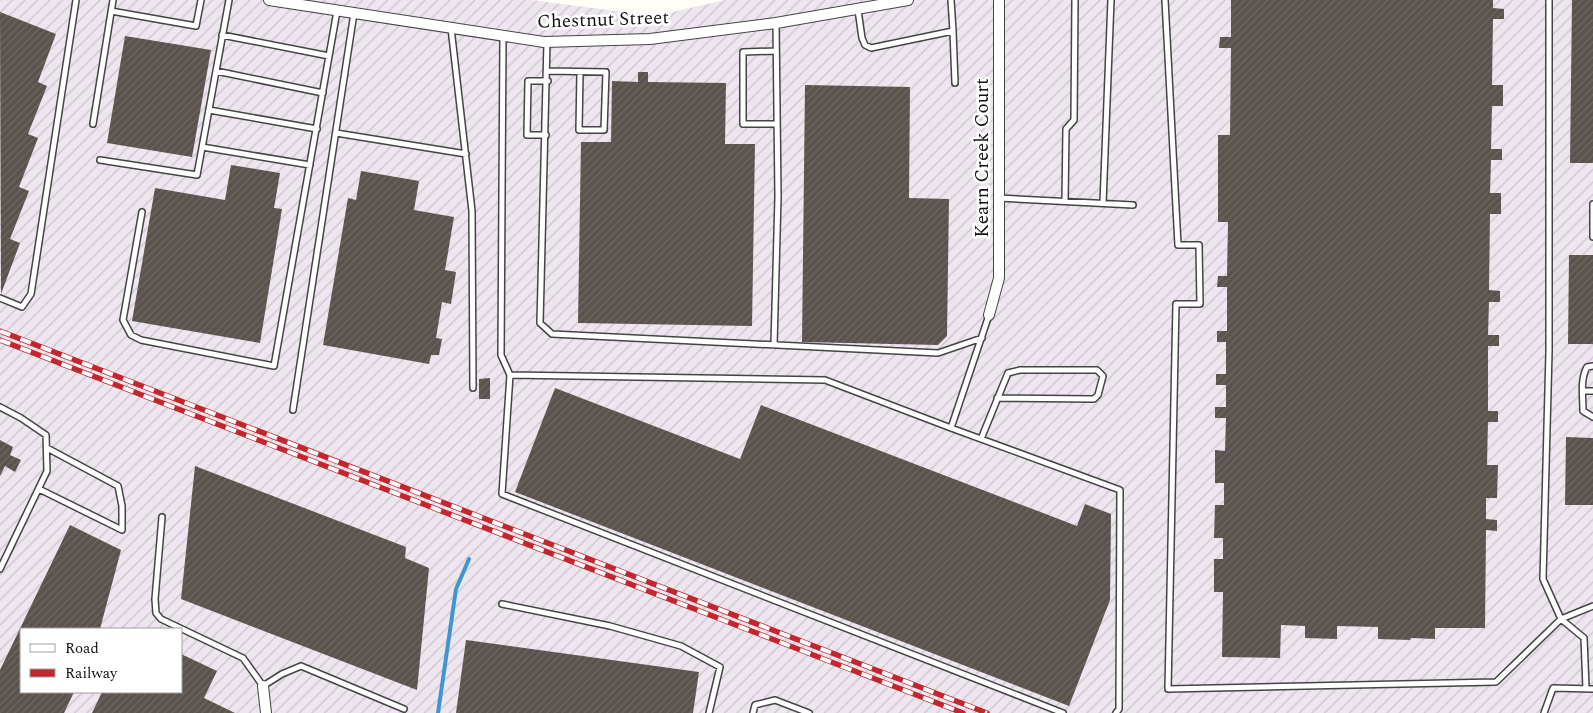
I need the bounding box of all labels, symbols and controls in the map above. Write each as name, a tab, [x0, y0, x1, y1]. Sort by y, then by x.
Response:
street label: Chestnut Street	[537, 3, 670, 37]
street label: Kearn Creek Court	[968, 78, 997, 238]
legend	[20, 628, 182, 693]
text: Road	[65, 637, 99, 660]
text: Railway	[65, 662, 118, 685]

